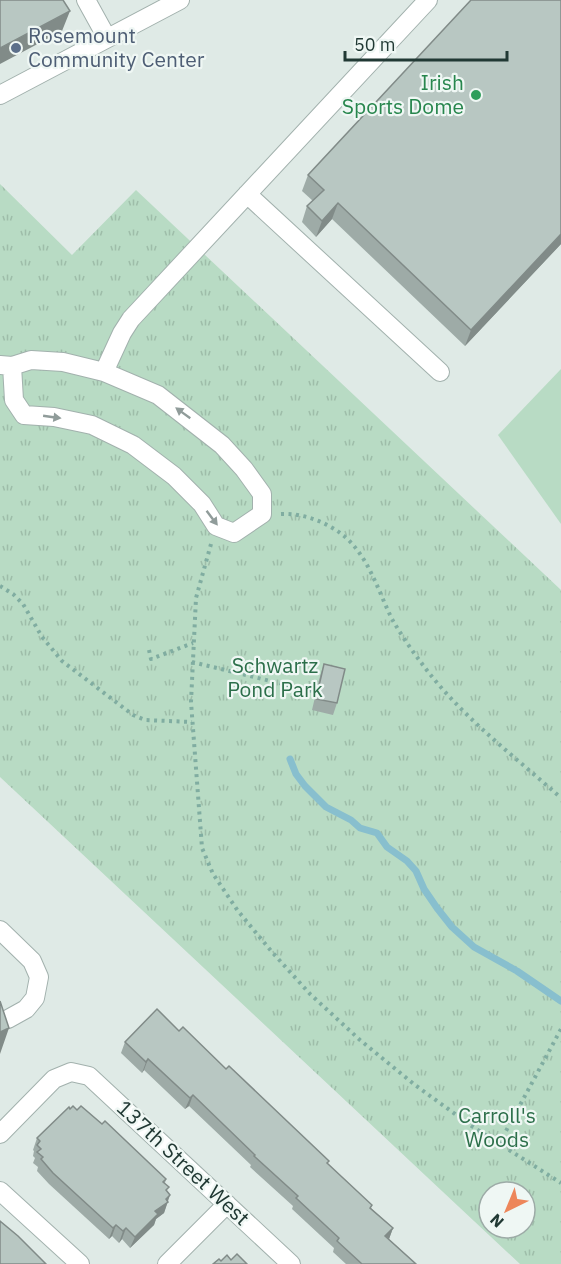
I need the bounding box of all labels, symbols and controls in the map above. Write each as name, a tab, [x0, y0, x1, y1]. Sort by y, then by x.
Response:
place label: Rosemount Community Center	[28, 21, 205, 73]
scale bar	[345, 24, 507, 62]
text: 50 m	[354, 33, 396, 56]
marker: Rosemount Community Center	[9, 41, 23, 55]
place label: Irish Sports Dome	[342, 68, 464, 120]
marker: Irish Sports Dome	[469, 88, 483, 102]
one-way arrow	[175, 407, 191, 419]
one-way arrow	[43, 413, 62, 422]
one-way arrow	[206, 510, 218, 526]
park label: Schwartz Pond Park	[227, 651, 323, 703]
street label: 137th Street West	[111, 1093, 256, 1231]
park label: Carroll's Woods	[458, 1101, 536, 1153]
north arrow	[477, 1180, 537, 1240]
text: N	[486, 1210, 508, 1232]

